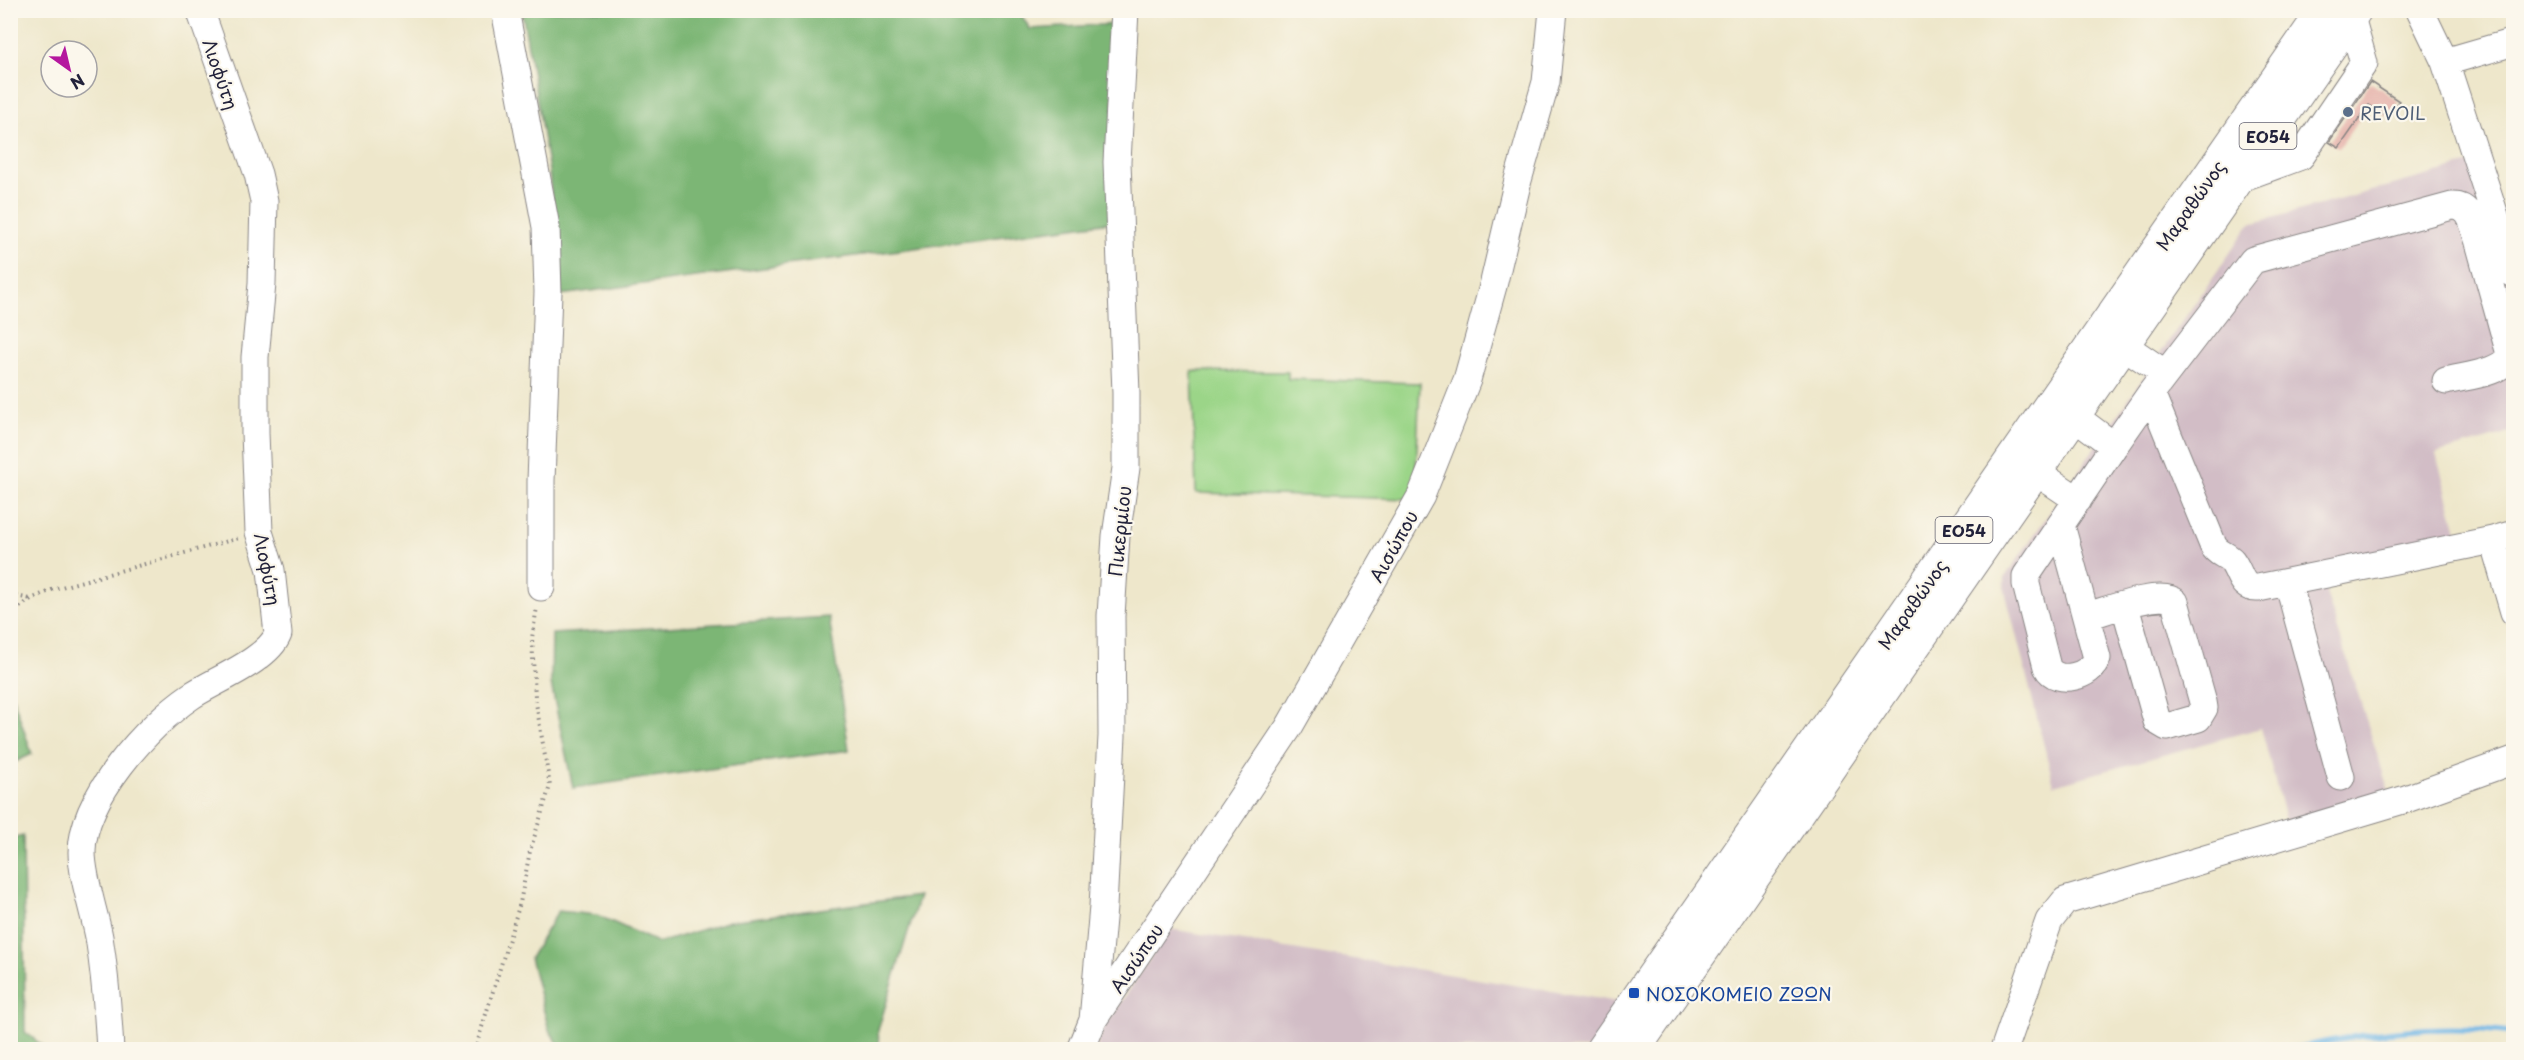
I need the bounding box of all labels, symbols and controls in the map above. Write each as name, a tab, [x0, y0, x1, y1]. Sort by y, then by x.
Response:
street label: Λιοφύτη	[196, 35, 246, 113]
north arrow	[39, 39, 99, 99]
text: N	[66, 69, 90, 96]
place label: REVOIL	[2360, 99, 2425, 126]
marker: REVOIL	[2341, 105, 2355, 119]
road number: ΕΟ54	[2240, 123, 2296, 149]
street label: Μαραθώνος	[2149, 154, 2231, 256]
street label: Πικερμίου	[1101, 484, 1137, 578]
street label: Αισώπου	[1362, 505, 1424, 587]
road number: ΕΟ54	[1936, 517, 1992, 543]
street label: Λιοφύτη	[248, 530, 288, 608]
street label: Μαραθώνος	[1871, 553, 1953, 655]
street label: Αισώπου	[1103, 918, 1169, 998]
place label: ΝΟΣΟΚΟΜΕΙΟ ΖΩΩΝ	[1646, 980, 1832, 1007]
marker: ΝΟΣΟΚΟΜΕΙΟ ΖΩΩΝ	[1627, 986, 1641, 1000]

